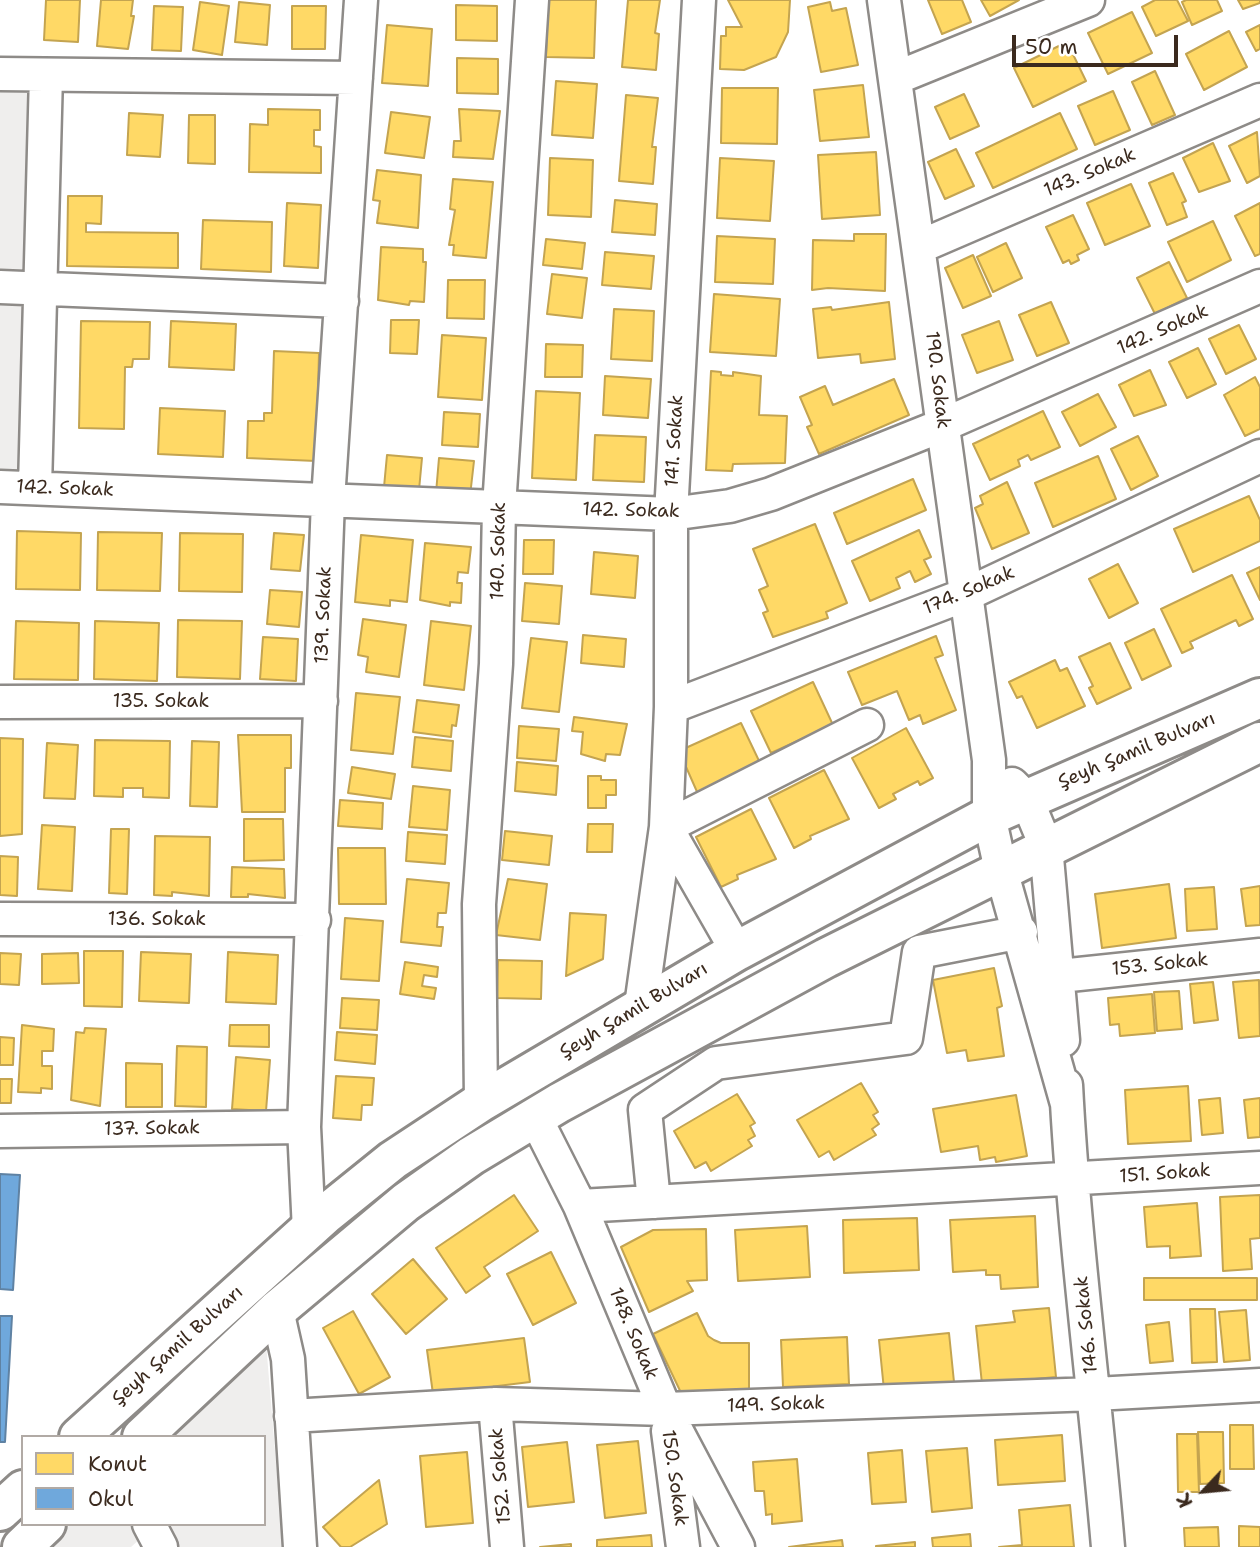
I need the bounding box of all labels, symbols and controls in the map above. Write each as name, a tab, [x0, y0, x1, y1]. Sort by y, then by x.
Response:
scale bar	[1015, 21, 1181, 65]
text: 50 m	[1025, 33, 1078, 61]
street label: 143. Sokak	[1041, 143, 1139, 203]
street label: 142. Sokak	[1114, 300, 1212, 360]
street label: 190. Sokak	[920, 330, 954, 430]
street label: 141. Sokak	[661, 394, 689, 488]
street label: 142. Sokak	[16, 476, 114, 502]
street label: 142. Sokak	[582, 499, 680, 523]
street label: 140. Sokak	[487, 502, 511, 600]
street label: 174. Sokak	[920, 561, 1018, 621]
street label: 139. Sokak	[311, 566, 337, 664]
street label: 135. Sokak	[113, 691, 209, 713]
street label: Şeyh Şamil Bulvarı	[1055, 708, 1219, 794]
street label: 136. Sokak	[108, 909, 206, 931]
street label: 153. Sokak	[1111, 949, 1209, 981]
street label: Şeyh Şamil Bulvarı	[556, 958, 712, 1064]
street label: 137. Sokak	[104, 1117, 200, 1141]
street label: 151. Sokak	[1119, 1159, 1211, 1189]
street label: 146. Sokak	[1071, 1275, 1103, 1375]
street label: Şeyh Şamil Bulvarı	[108, 1281, 248, 1411]
street label: 148. Sokak	[603, 1284, 663, 1384]
street label: 149. Sokak	[727, 1392, 825, 1418]
street label: 152. Sokak	[485, 1427, 517, 1525]
street label: 150. Sokak	[656, 1428, 692, 1528]
legend	[21, 1435, 266, 1526]
text: Konut	[88, 1450, 147, 1478]
north arrow	[1169, 1456, 1239, 1526]
text: Okul	[88, 1485, 133, 1513]
text: K	[1171, 1489, 1199, 1512]

